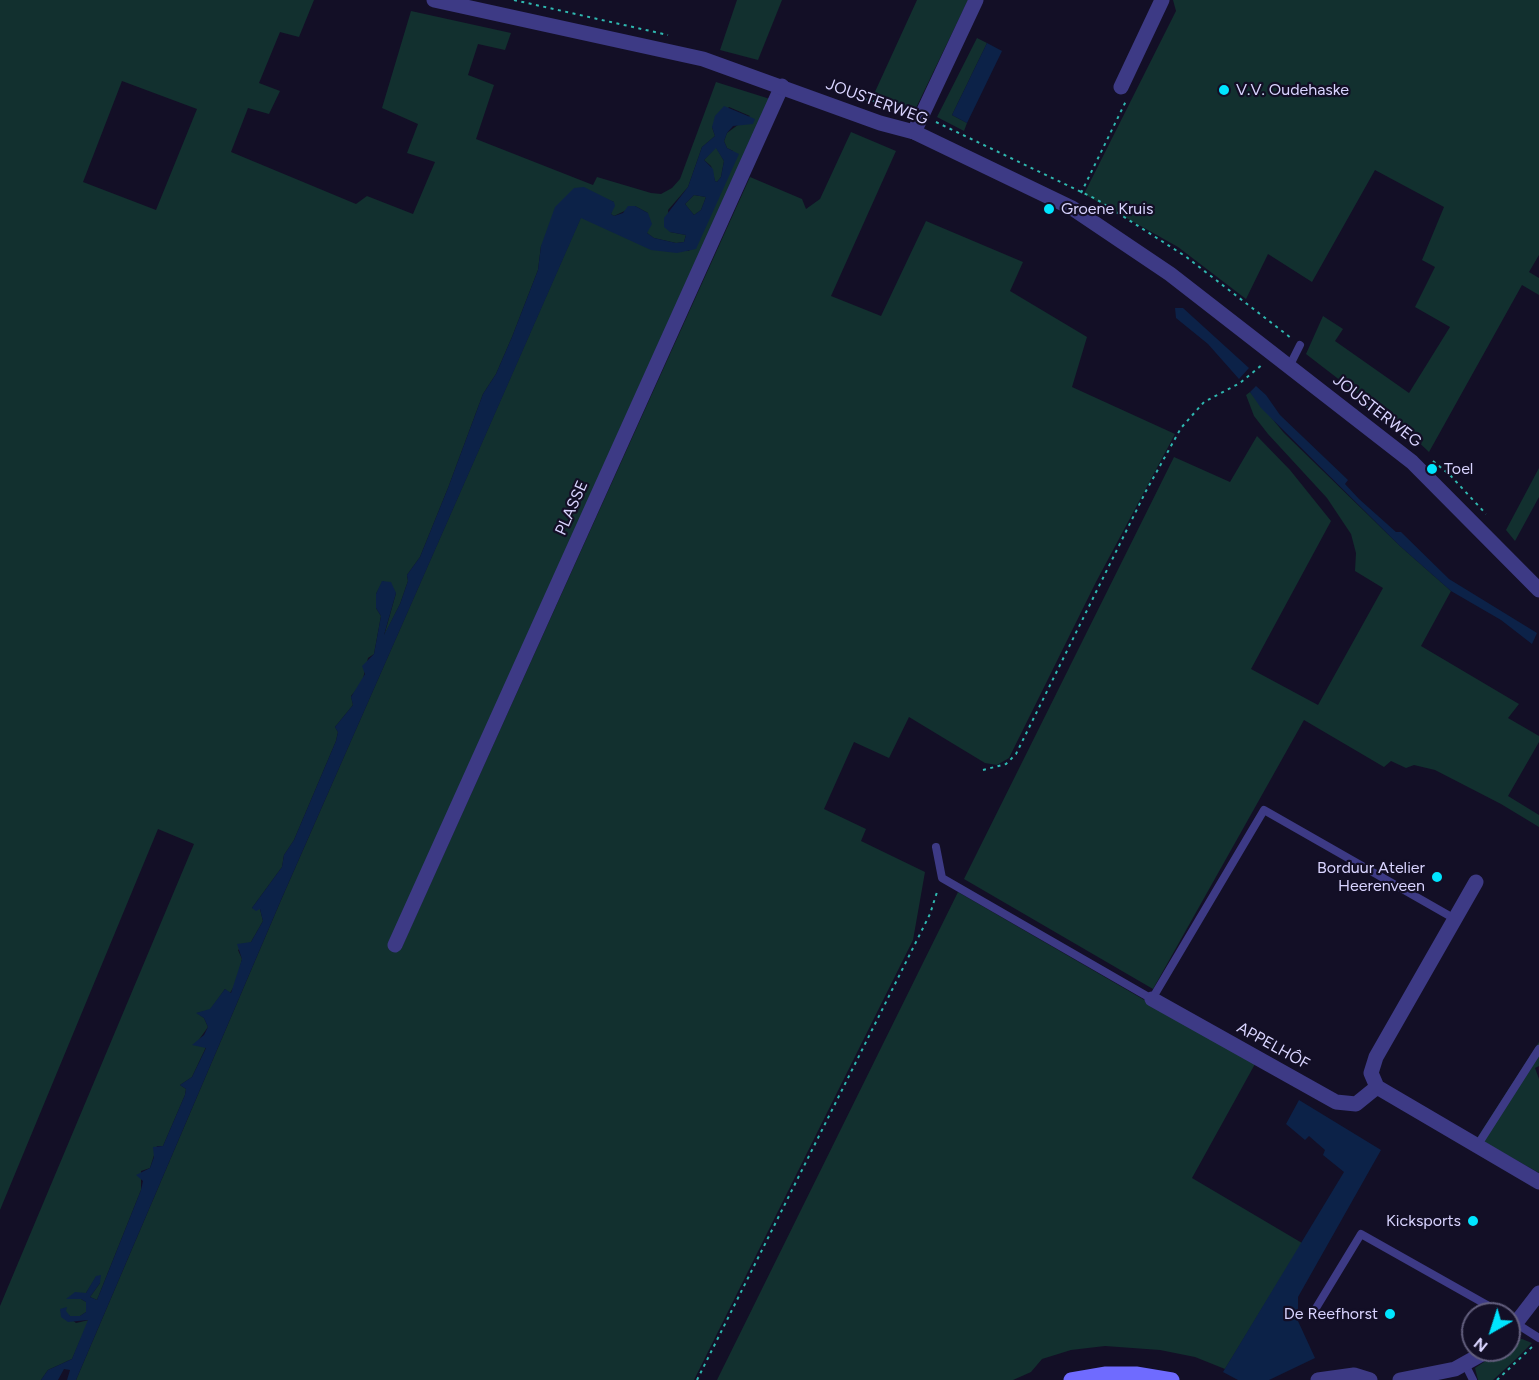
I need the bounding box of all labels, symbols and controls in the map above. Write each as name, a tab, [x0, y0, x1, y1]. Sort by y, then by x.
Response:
street label: JOUSTERWEG	[823, 75, 931, 129]
place label: V.V. Oudehaske	[1236, 80, 1349, 100]
marker: V.V. Oudehaske	[1217, 83, 1231, 97]
place label: Groene Kruis	[1061, 199, 1153, 219]
marker: Groene Kruis	[1042, 202, 1056, 216]
street label: JOUSTERWEG	[1329, 370, 1425, 452]
place label: Toel	[1444, 459, 1473, 479]
marker: Toel	[1425, 462, 1439, 476]
street label: PLASSE	[552, 478, 592, 538]
place label: Borduur Atelier Heerenveen	[1317, 858, 1425, 896]
marker: Borduur Atelier Heerenveen	[1430, 870, 1444, 884]
street label: APPELHÔF	[1233, 1018, 1313, 1074]
place label: Kicksports	[1386, 1211, 1461, 1231]
marker: Kicksports	[1466, 1214, 1480, 1228]
north arrow	[1461, 1302, 1521, 1362]
place label: De Reefhorst	[1284, 1304, 1378, 1324]
marker: De Reefhorst	[1383, 1307, 1397, 1321]
text: N	[1470, 1334, 1491, 1356]

